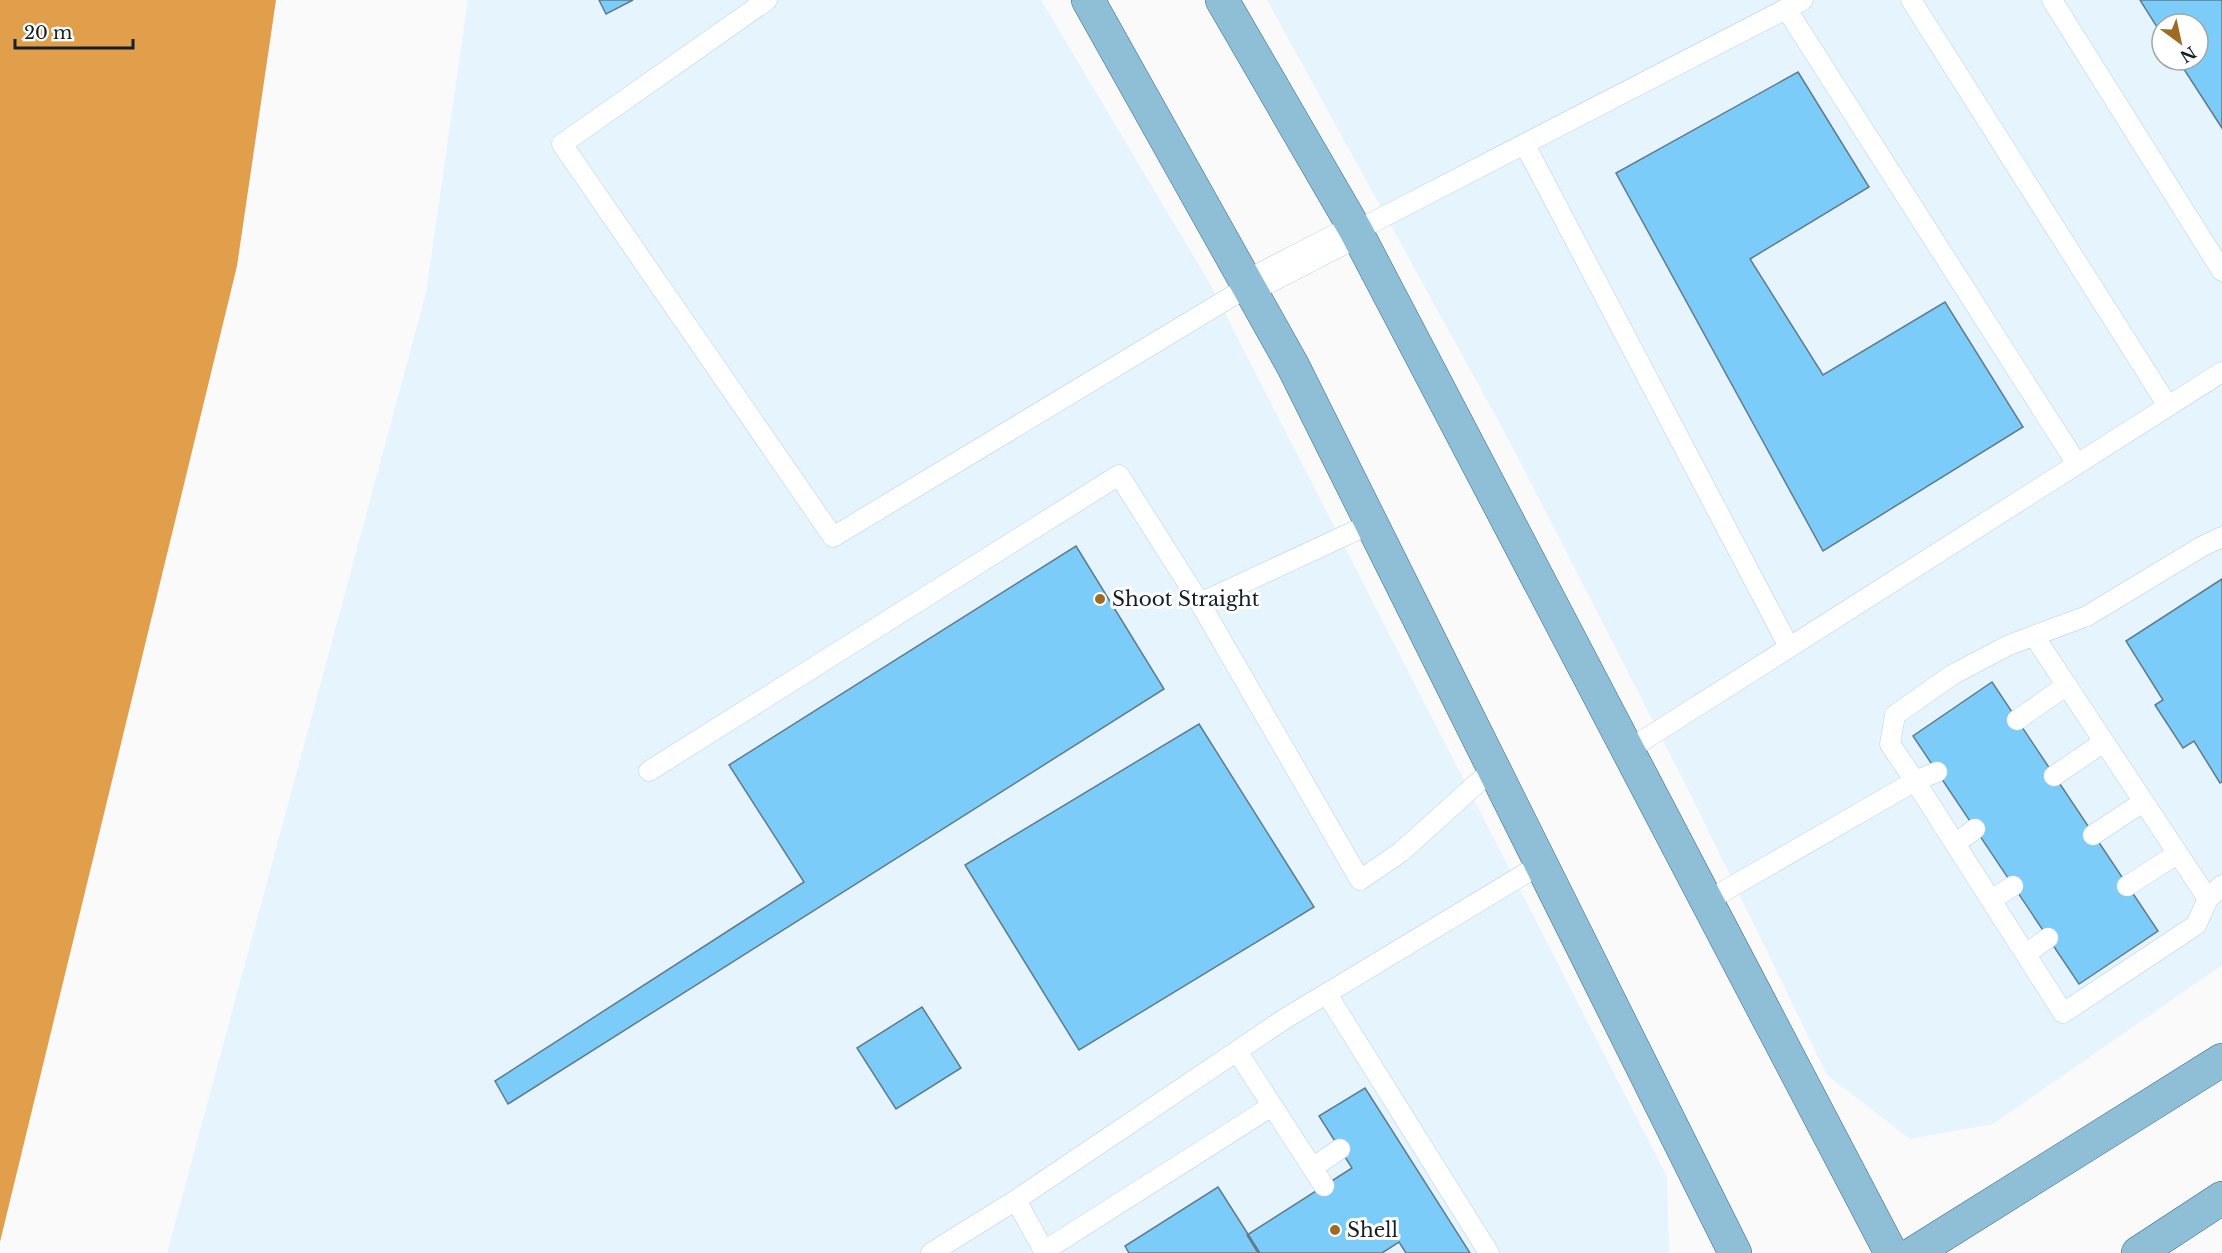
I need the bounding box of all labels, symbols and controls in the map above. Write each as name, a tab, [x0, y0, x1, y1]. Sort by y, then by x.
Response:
scale bar	[15, 12, 134, 50]
north arrow	[2150, 12, 2210, 72]
text: 20 m	[24, 22, 72, 44]
text: N	[2176, 42, 2200, 67]
place label: Shoot Straight	[1112, 587, 1260, 611]
marker: Shoot Straight	[1093, 592, 1107, 606]
place label: Shell	[1347, 1218, 1398, 1242]
marker: Shell	[1328, 1223, 1342, 1237]

